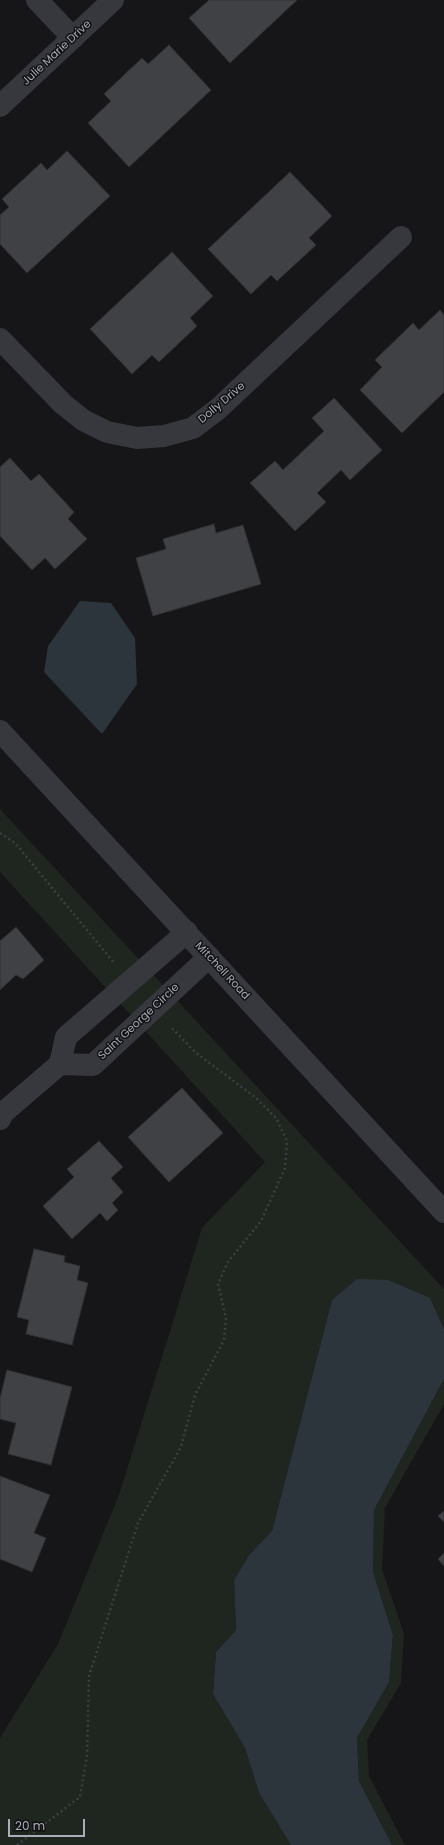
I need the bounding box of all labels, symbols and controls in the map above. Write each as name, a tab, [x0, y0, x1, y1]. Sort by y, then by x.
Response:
street label: Julie Marie Drive	[20, 18, 94, 88]
street label: Dolly Drive	[196, 380, 248, 426]
street label: Mitchell Road	[192, 940, 252, 1002]
street label: Saint George Circle	[96, 981, 182, 1063]
scale bar	[10, 1811, 87, 1837]
text: 20 m	[15, 1817, 45, 1834]

